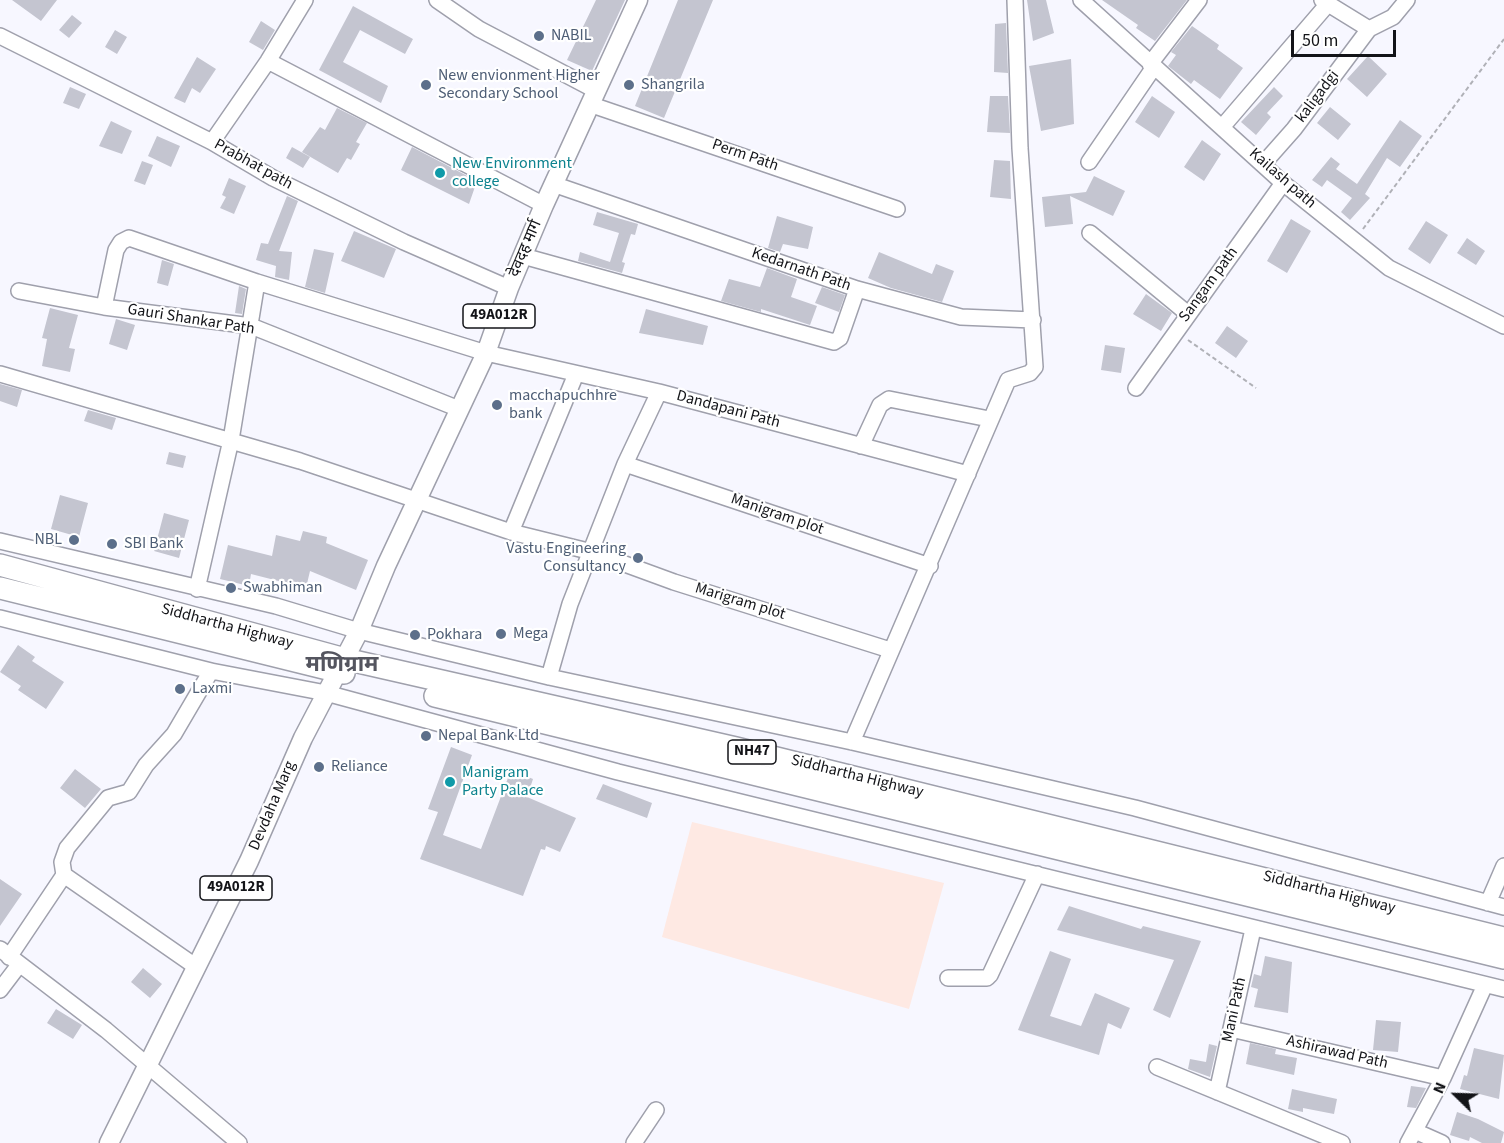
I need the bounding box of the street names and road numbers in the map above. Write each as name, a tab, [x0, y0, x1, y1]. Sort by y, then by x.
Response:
street label: kaligadgi	[1292, 67, 1344, 127]
street label: Prabhat path	[210, 136, 296, 194]
street label: Perm Path	[709, 136, 781, 176]
street label: Kailash path	[1245, 145, 1319, 213]
street label: देवदह मार्ग	[505, 217, 547, 281]
street label: Kedarnath Path	[749, 244, 853, 296]
street label: Sangam path	[1175, 244, 1243, 326]
street label: Gauri Shankar Path	[126, 300, 256, 340]
road number: 49A012R	[463, 304, 535, 328]
street label: Dandapani Path	[674, 387, 782, 433]
street label: Manigram plot	[728, 490, 826, 540]
street label: Marigram plot	[692, 579, 788, 625]
street label: Siddhartha Highway	[159, 600, 295, 654]
road number: NH47	[728, 740, 776, 764]
street label: Siddhartha Highway	[789, 751, 925, 803]
street label: Devdaha Marg	[246, 758, 300, 854]
street label: Siddhartha Highway	[1261, 867, 1397, 919]
road number: 49A012R	[200, 876, 272, 900]
street label: Mani Path	[1219, 976, 1251, 1044]
street label: Ashirawad Path	[1284, 1032, 1390, 1074]

